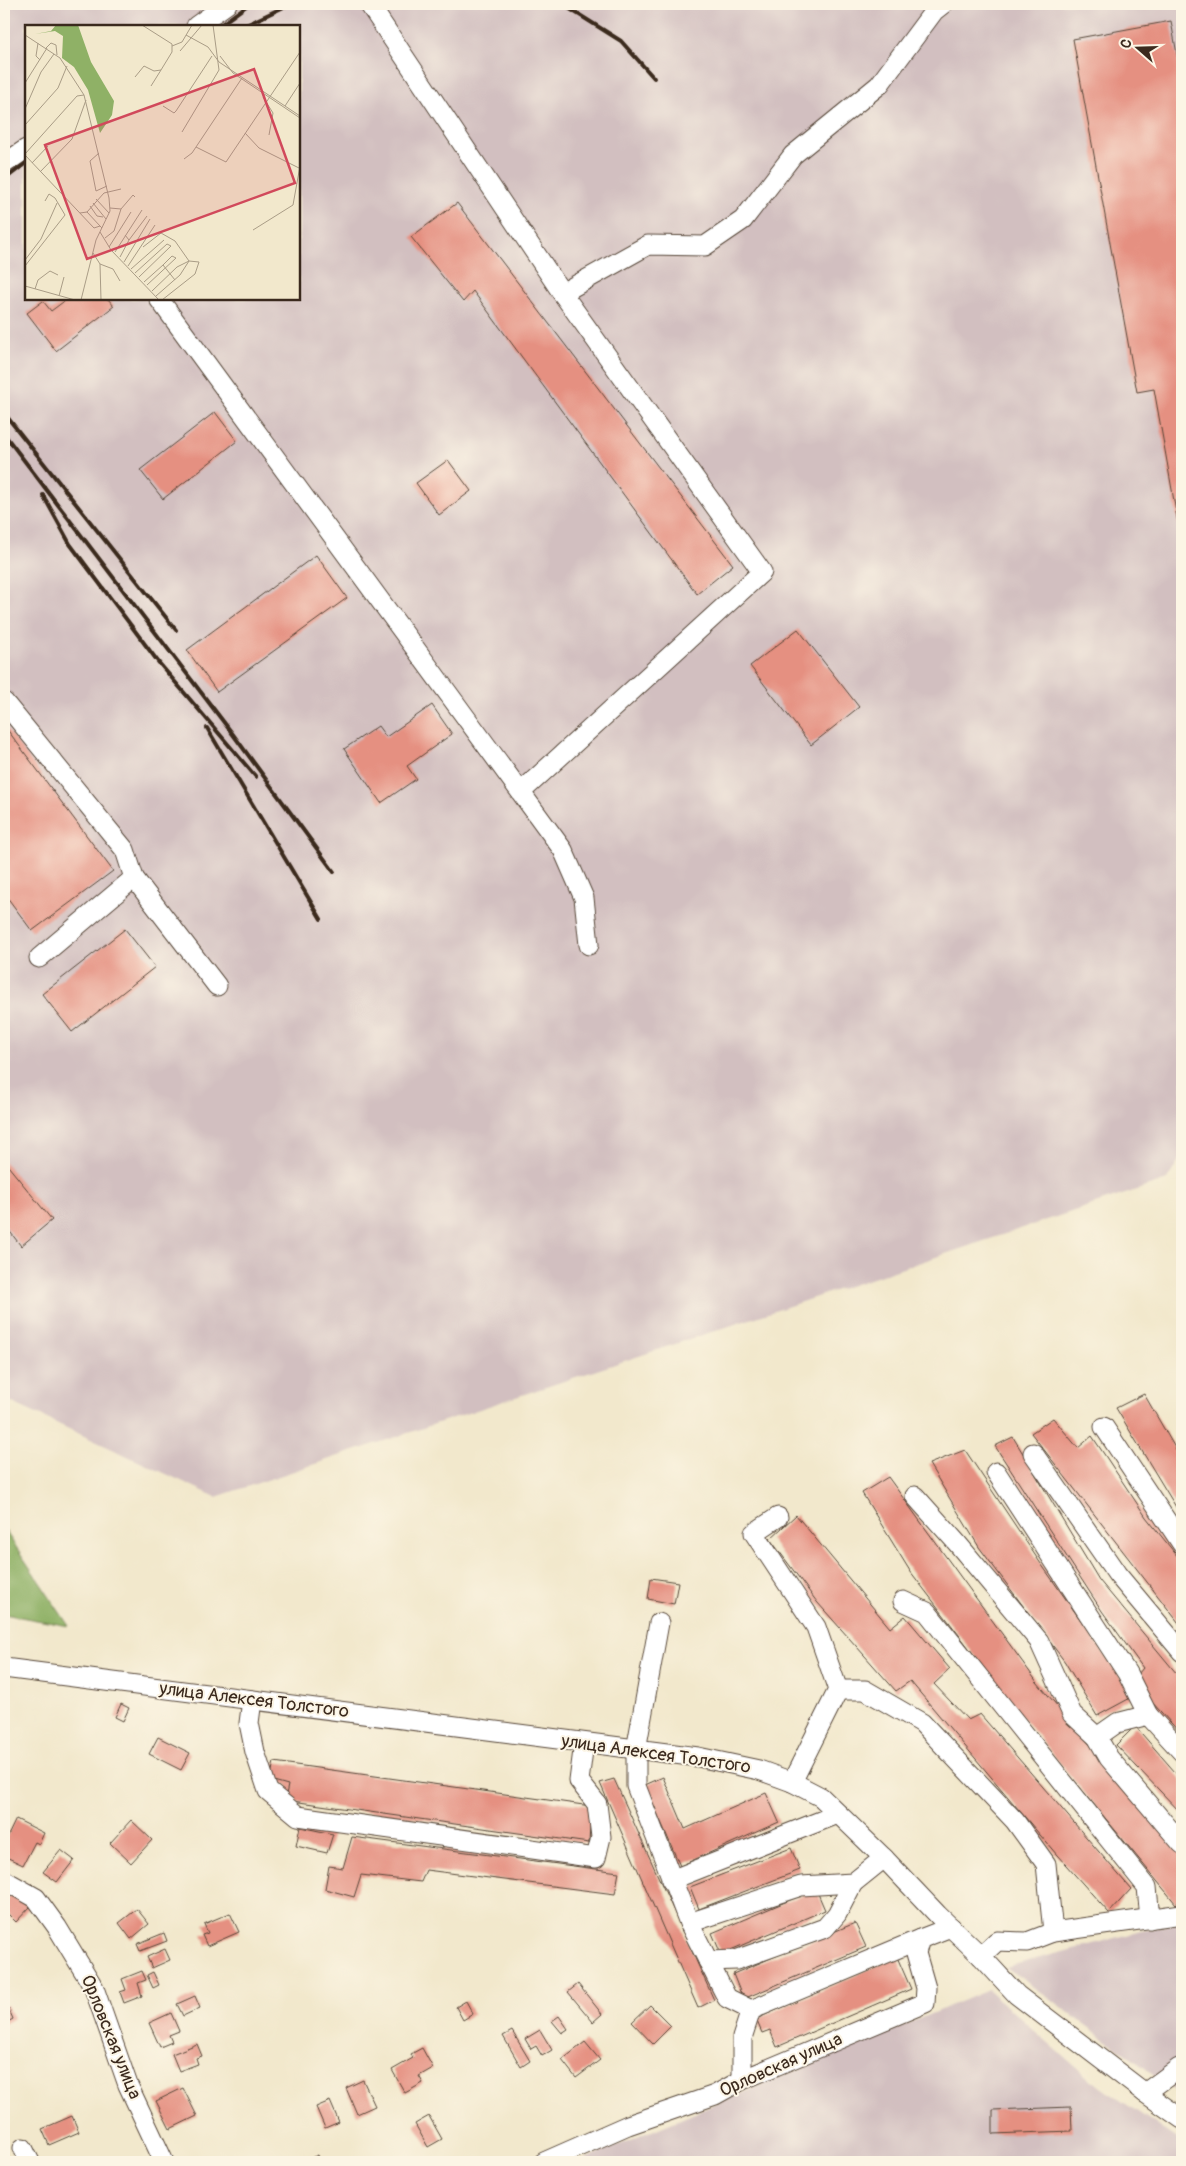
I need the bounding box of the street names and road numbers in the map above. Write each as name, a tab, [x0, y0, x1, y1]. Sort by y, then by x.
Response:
street label: улица Алексея Толстого	[157, 1677, 350, 1723]
street label: улица Алексея Толстого	[559, 1729, 752, 1779]
street label: Орловская улица	[76, 1972, 146, 2102]
street label: Орловская улица	[716, 2028, 846, 2102]

